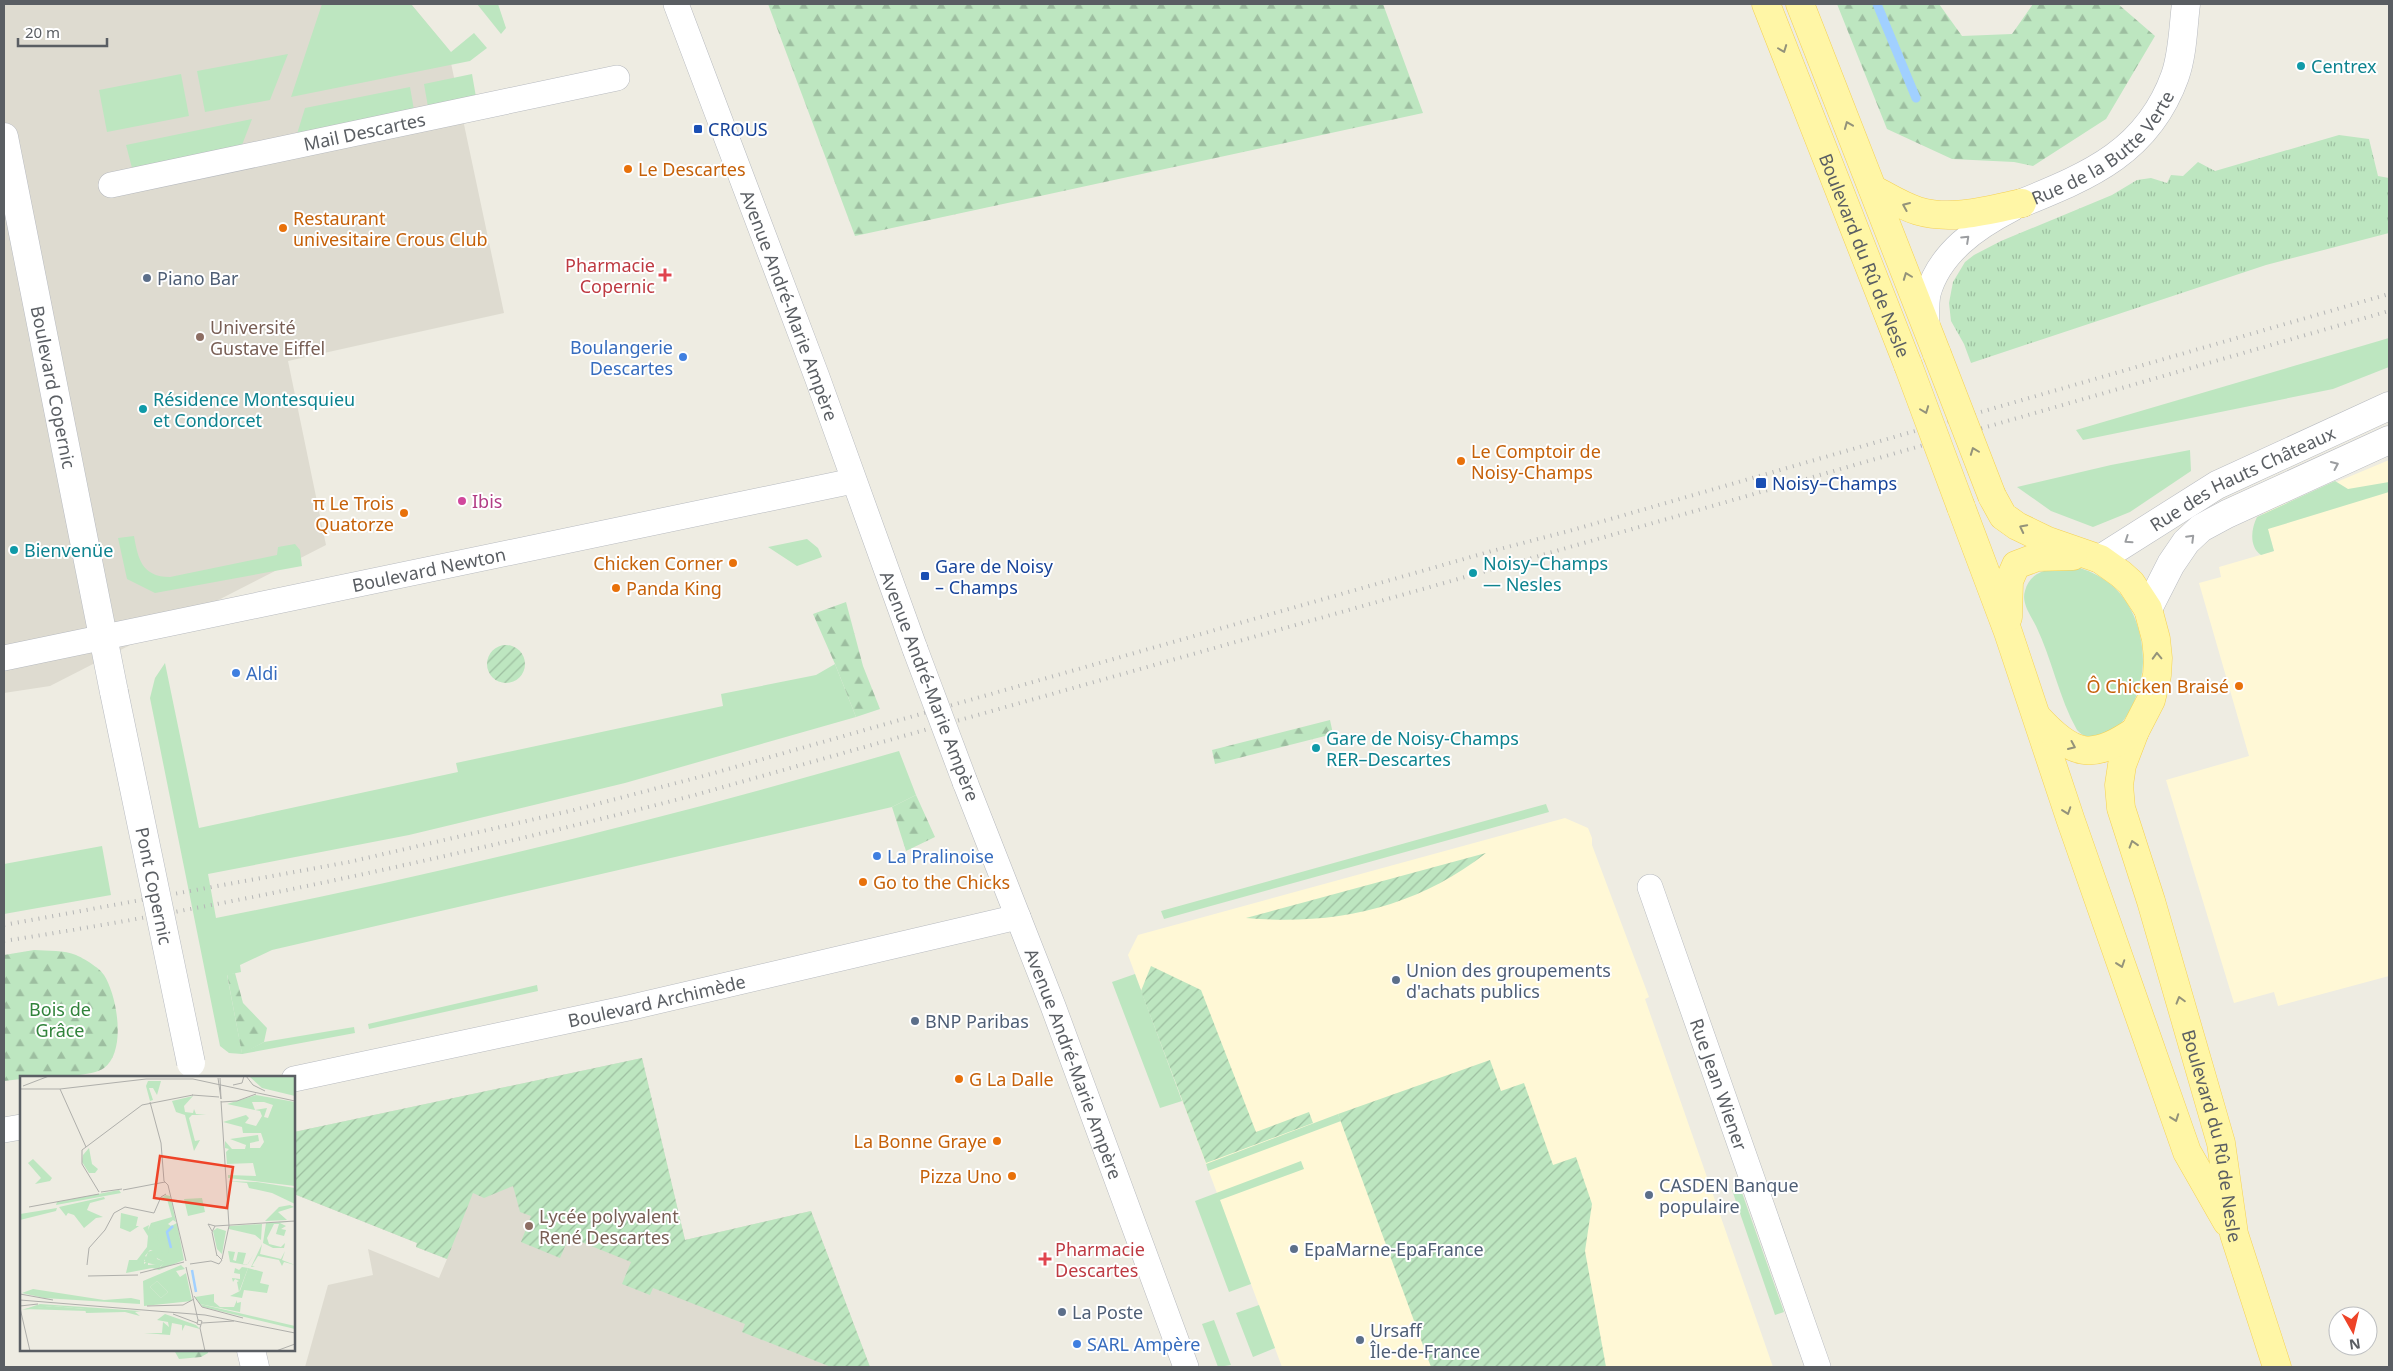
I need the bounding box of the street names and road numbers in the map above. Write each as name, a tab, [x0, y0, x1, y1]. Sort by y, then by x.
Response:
street label: Rue de la Butte Verte	[2028, 87, 2179, 210]
street label: Mail Descartes	[301, 107, 427, 156]
street label: Boulevard du Rû de Nesle	[1814, 150, 1916, 361]
street label: Avenue André-Marie Ampère	[735, 186, 844, 424]
street label: Boulevard Copernic	[26, 304, 82, 471]
street label: Rue des Hauts Châteaux	[2145, 420, 2339, 537]
street label: Boulevard Newton	[350, 542, 508, 597]
street label: Avenue André-Marie Ampère	[875, 567, 985, 805]
street label: Pont Copernic	[130, 825, 178, 947]
street label: Avenue André-Marie Ampère	[1019, 945, 1128, 1183]
street label: Boulevard Archimède	[566, 969, 748, 1032]
street label: Rue Jean Wiener	[1685, 1015, 1753, 1154]
street label: Boulevard du Rû de Nesle	[2177, 1027, 2248, 1245]

